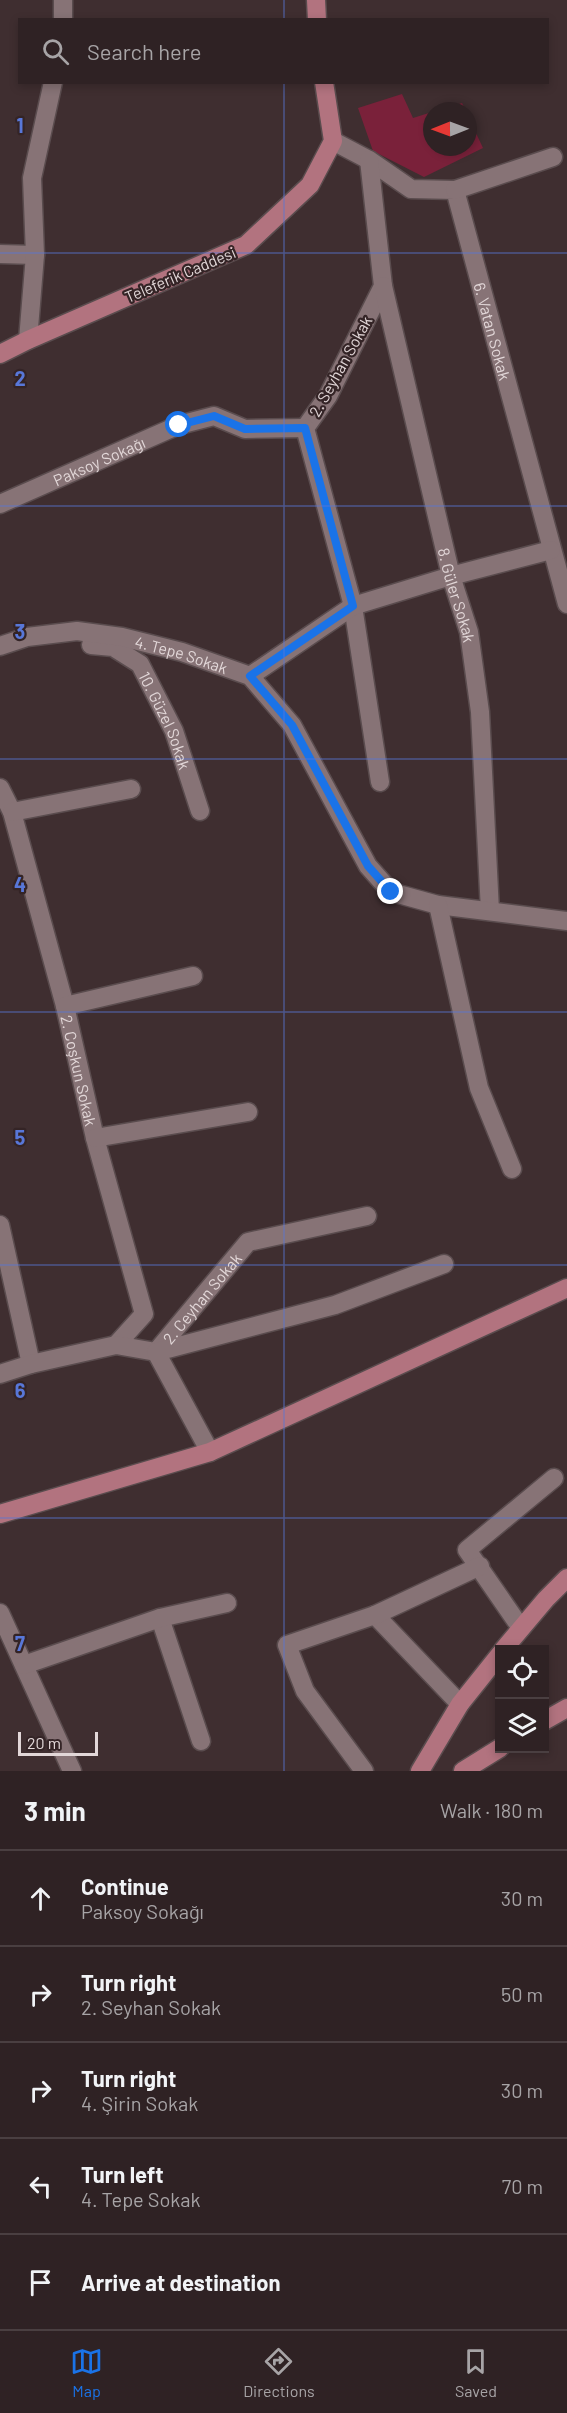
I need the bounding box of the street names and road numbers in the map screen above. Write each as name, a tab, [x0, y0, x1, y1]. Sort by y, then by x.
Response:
street label: Teleferik Caddesi	[122, 242, 238, 306]
street label: 6. Vatan Sokak	[471, 280, 516, 382]
street label: 2. Seyhan Sokak	[305, 312, 375, 420]
street label: Paksoy Sokağı	[50, 432, 148, 489]
street label: 8. Güler Sokak	[435, 546, 480, 643]
street label: 4. Tepe Sokak	[133, 631, 230, 677]
street label: 10. Güzel Sokak	[136, 668, 195, 772]
street label: 2. Coşkun Sokak	[58, 1013, 101, 1128]
street label: 2. Ceyhan Sokak	[158, 1249, 245, 1347]

